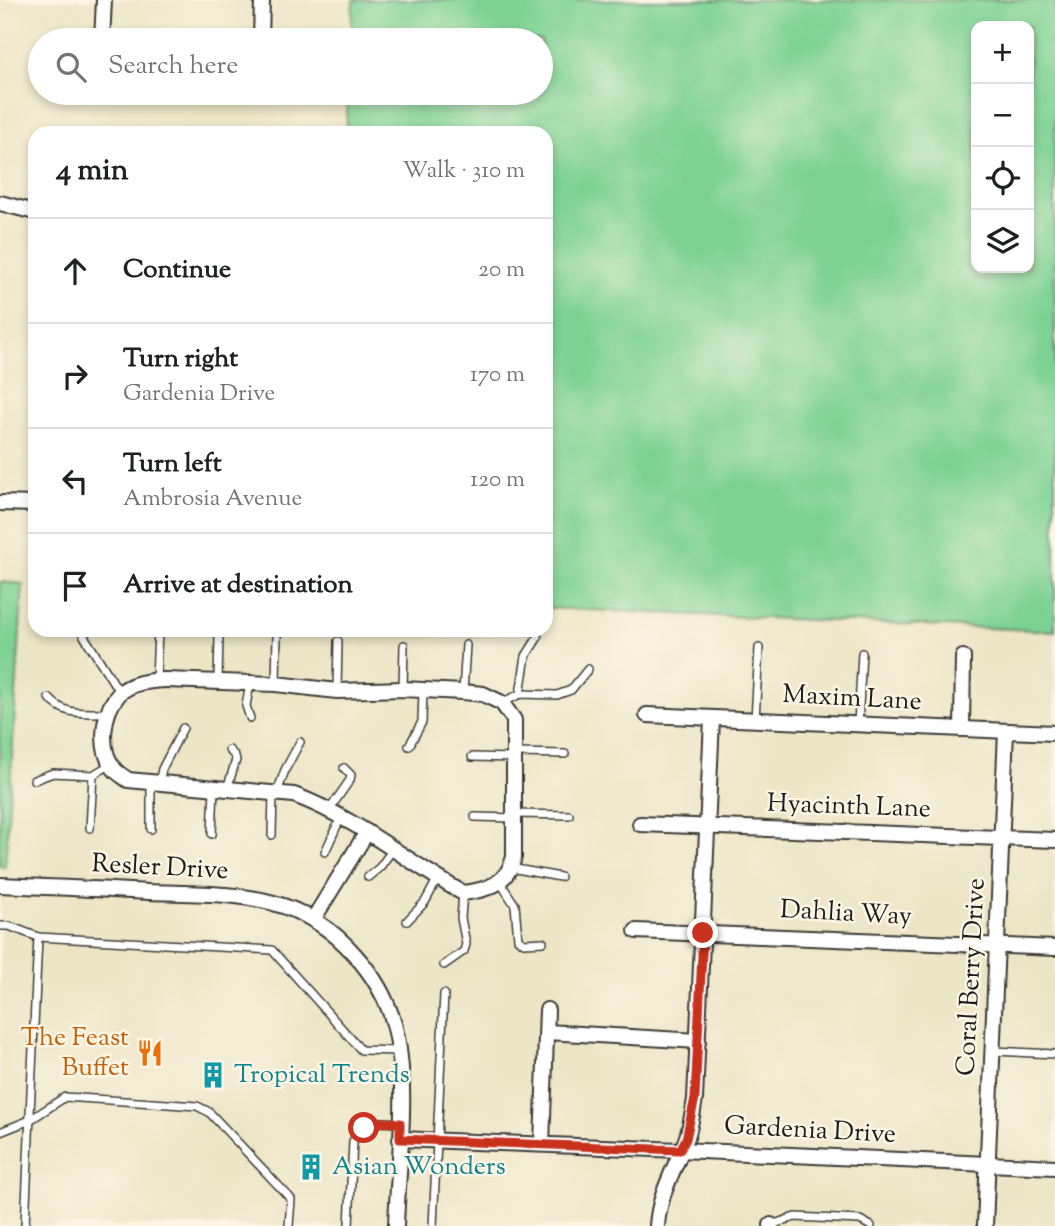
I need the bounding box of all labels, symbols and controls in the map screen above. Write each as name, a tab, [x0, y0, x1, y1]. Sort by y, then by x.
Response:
map controls	[971, 21, 1034, 273]
button: +	[971, 21, 1034, 84]
search box	[28, 28, 553, 105]
icon: search	[52, 48, 90, 86]
text: Search here	[108, 48, 238, 85]
button: −	[971, 84, 1034, 147]
button: locate	[971, 147, 1034, 210]
text: 4 min	[56, 150, 129, 193]
text: Walk · 310 m	[402, 155, 525, 188]
button: layers	[971, 210, 1034, 273]
icon: ahead	[56, 252, 94, 290]
text: Continue	[123, 252, 231, 289]
text: 20 m	[478, 254, 525, 287]
text: Turn right	[123, 341, 238, 378]
icon: right	[56, 357, 94, 395]
text: 170 m	[470, 359, 525, 392]
text: Gardenia Drive	[123, 378, 275, 411]
text: Turn left	[123, 446, 222, 483]
icon: left	[56, 462, 94, 500]
text: 120 m	[470, 464, 525, 497]
text: Ambrosia Avenue	[123, 483, 302, 516]
icon: arrive	[56, 567, 94, 605]
text: Arrive at destination	[123, 567, 353, 604]
street label: Maxim Lane	[781, 677, 923, 721]
street label: Hyacinth Lane	[766, 786, 932, 828]
street label: Resler Drive	[91, 846, 229, 890]
street label: Coral Berry Drive	[948, 877, 996, 1077]
street label: Dahlia Way	[779, 892, 913, 936]
route end	[687, 917, 718, 948]
place label: The Feast Buffet	[21, 1020, 129, 1087]
restaurant icon: The Feast Buffet	[135, 1038, 165, 1068]
place label: Tropical Trends	[234, 1057, 410, 1094]
building icon: Tropical Trends	[198, 1060, 228, 1090]
street label: Gardenia Drive	[723, 1108, 897, 1154]
route start	[348, 1112, 379, 1143]
place label: Asian Wonders	[332, 1149, 506, 1186]
building icon: Asian Wonders	[296, 1152, 326, 1182]

